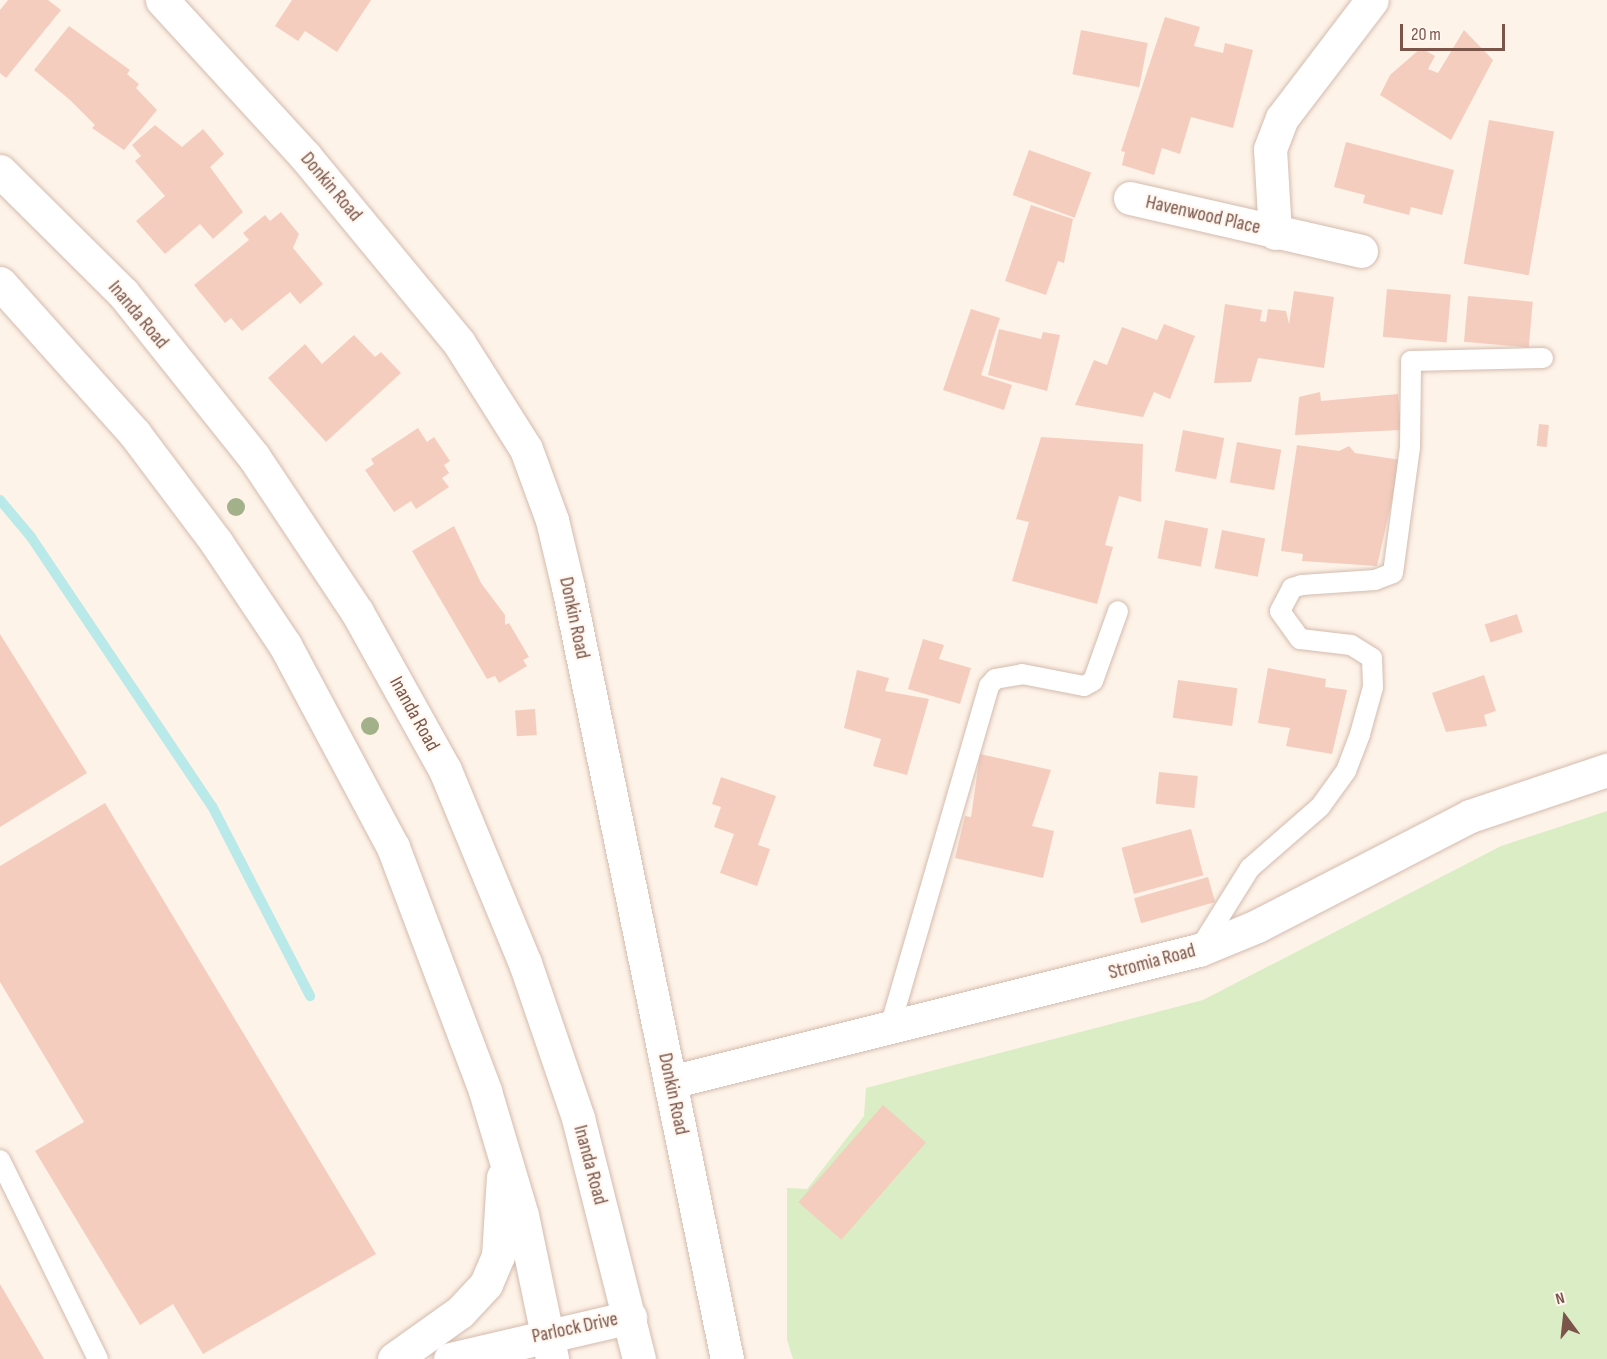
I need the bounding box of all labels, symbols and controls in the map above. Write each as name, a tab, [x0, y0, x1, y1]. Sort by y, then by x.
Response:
scale bar	[1403, 12, 1508, 50]
text: 20 m	[1411, 24, 1441, 45]
street label: Donkin Road	[295, 147, 367, 227]
street label: Havenwood Place	[1143, 190, 1263, 240]
street label: Inanda Road	[103, 276, 173, 354]
street label: Donkin Road	[554, 575, 594, 661]
street label: Inanda Road	[384, 673, 444, 755]
street label: Stromia Road	[1106, 939, 1198, 985]
street label: Donkin Road	[653, 1051, 693, 1137]
street label: Inanda Road	[568, 1123, 612, 1207]
north arrow	[1535, 1287, 1595, 1347]
text: N	[1554, 1289, 1567, 1309]
street label: Parlock Drive	[530, 1307, 620, 1349]

